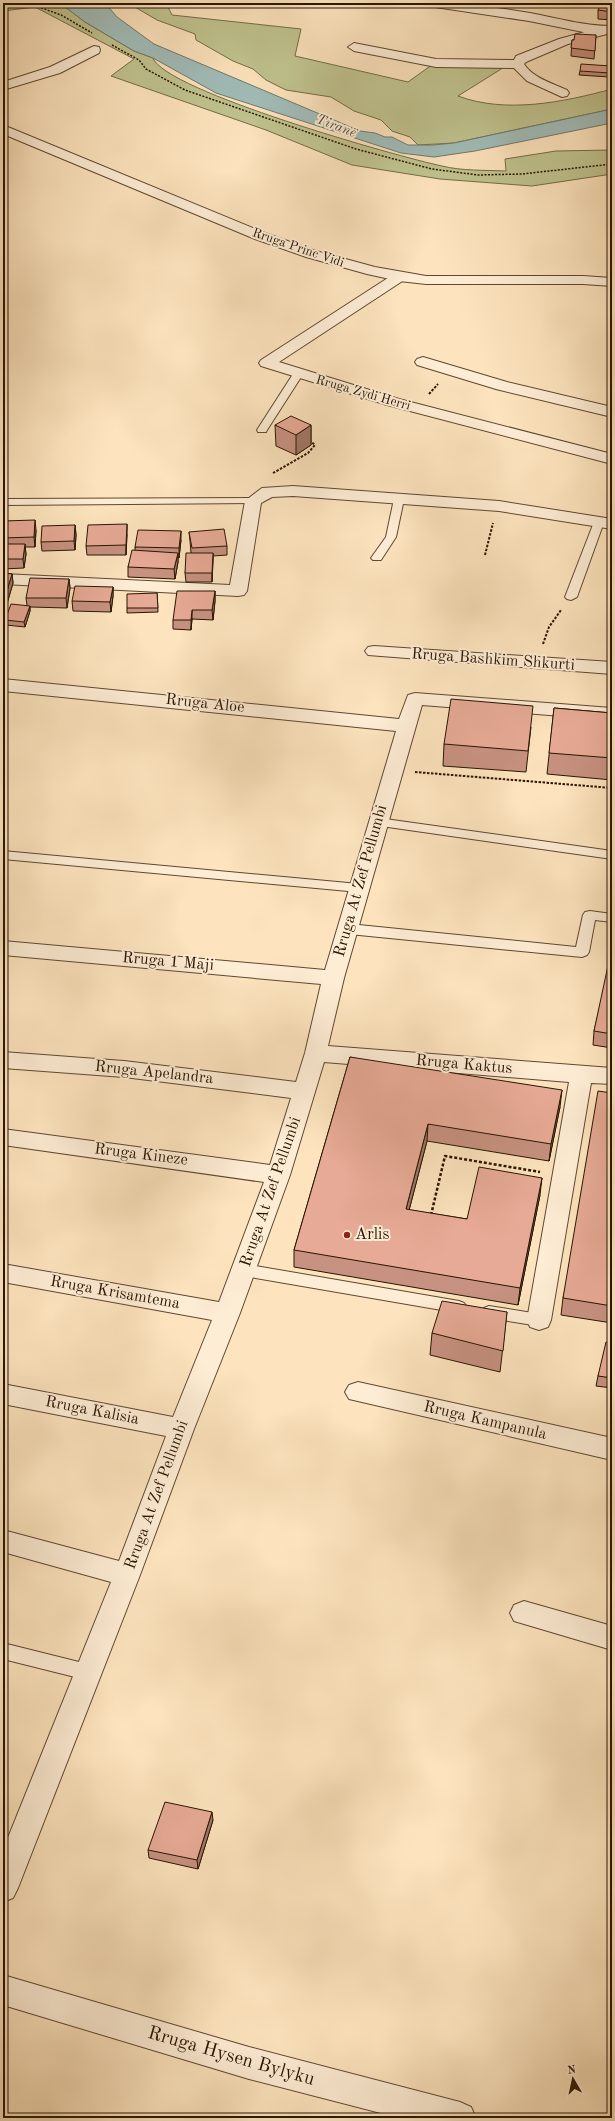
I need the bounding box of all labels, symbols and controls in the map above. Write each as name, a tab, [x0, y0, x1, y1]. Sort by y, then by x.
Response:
water label: Tiranë	[314, 112, 359, 140]
street label: Rruga Princ Vidi	[251, 226, 346, 270]
street label: Rruga Zydi Herri	[314, 373, 412, 413]
street label: Rruga Bashkim Shkurti	[411, 646, 575, 674]
street label: Rruga Aloe	[165, 692, 245, 716]
street label: Rruga At Zef Pellumbi	[332, 803, 390, 959]
street label: Rruga 1 Maji	[121, 950, 215, 974]
street label: Rruga Kaktus	[415, 1053, 513, 1077]
street label: Rruga Apelandra	[94, 1059, 214, 1087]
street label: Rruga At Zef Pellumbi	[238, 1115, 304, 1269]
street label: Rruga Kineze	[93, 1141, 189, 1169]
place label: Arlis	[355, 1227, 389, 1243]
marker: Arlis	[342, 1230, 352, 1240]
street label: Rruga Krisamtema	[49, 1274, 181, 1312]
street label: Rruga Kalisia	[44, 1394, 140, 1428]
street label: Rruga Kampanula	[422, 1399, 548, 1443]
street label: Rruga At Zef Pellumbi	[123, 1418, 191, 1572]
street label: Rruga Hysen Bylyku	[145, 2024, 317, 2090]
north arrow	[553, 2059, 593, 2099]
text: N	[567, 2064, 577, 2077]

